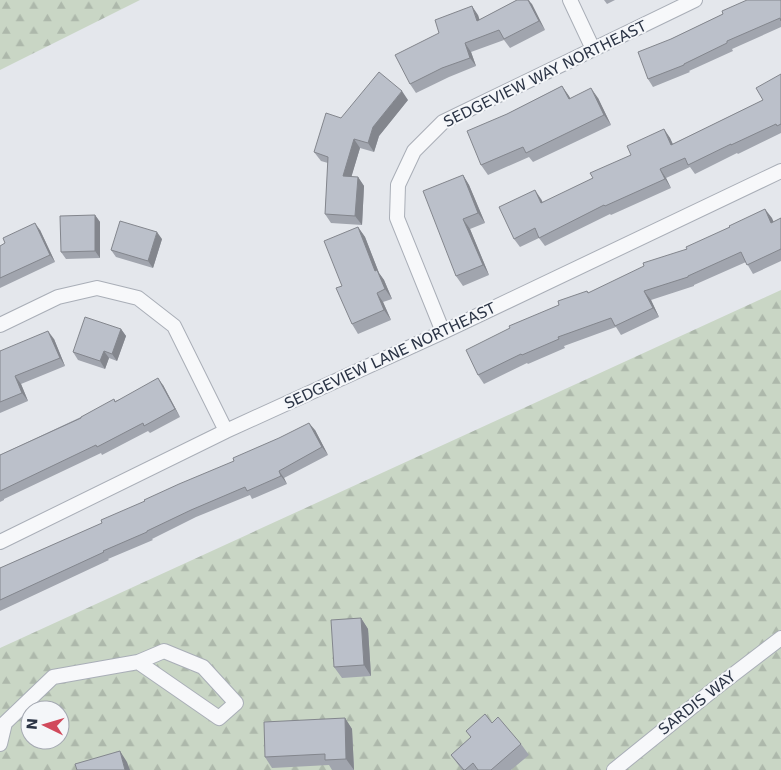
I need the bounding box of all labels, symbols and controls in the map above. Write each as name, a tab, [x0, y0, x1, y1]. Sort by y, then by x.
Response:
street label: SEDGEVIEW WAY NORTHEAST	[441, 17, 650, 131]
street label: SEDGEVIEW LANE NORTHEAST	[281, 299, 499, 413]
street label: SARDIS WAY	[655, 667, 740, 739]
north arrow	[20, 700, 70, 750]
text: N	[24, 717, 41, 730]

